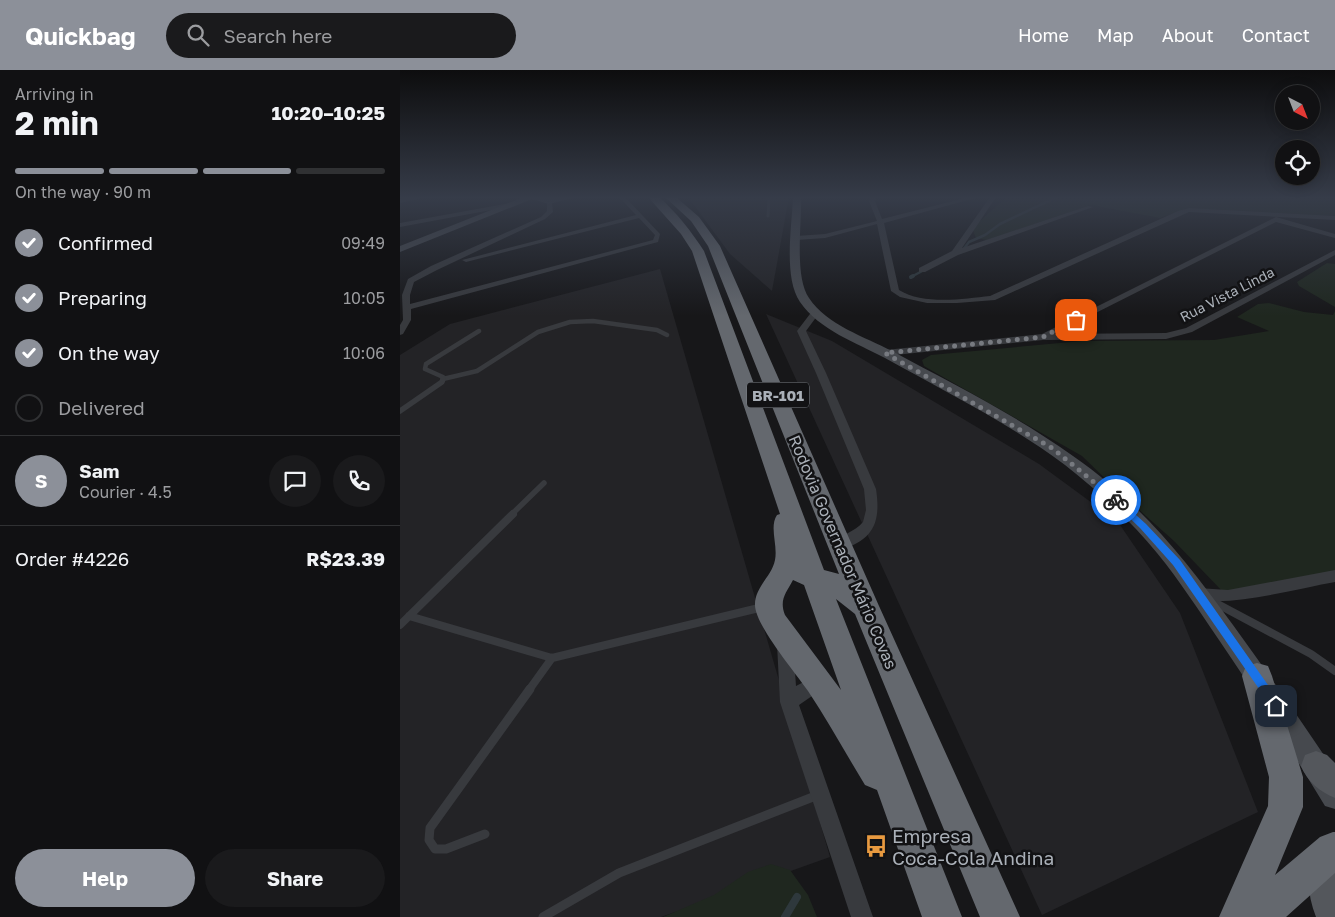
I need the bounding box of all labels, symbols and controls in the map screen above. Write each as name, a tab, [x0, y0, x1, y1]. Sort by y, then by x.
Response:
search box	[166, 13, 516, 58]
text: Quickbag	[25, 21, 136, 50]
icon: search	[184, 21, 212, 49]
text: Search here	[224, 24, 332, 47]
text: Home	[1018, 24, 1069, 46]
text: Map	[1097, 24, 1134, 46]
text: About	[1162, 24, 1214, 46]
text: Contact	[1242, 24, 1310, 46]
text: Arriving in	[15, 84, 94, 104]
north arrow	[1275, 85, 1320, 130]
map controls	[1275, 85, 1320, 185]
text: 10:20–10:25	[271, 101, 385, 124]
text: 2 min	[15, 104, 99, 142]
button: locate	[1275, 140, 1320, 185]
text: On the way · 90 m	[15, 182, 151, 202]
icon: check	[15, 229, 43, 257]
text: Confirmed	[58, 231, 153, 254]
text: 09:49	[341, 233, 385, 253]
street label: Rua Vista Linda	[1177, 263, 1277, 325]
icon: check	[15, 284, 43, 312]
text: Preparing	[58, 286, 147, 309]
text: 10:05	[343, 288, 385, 308]
pin	[1055, 299, 1097, 341]
icon: bag	[1062, 306, 1090, 334]
icon: check	[15, 339, 43, 367]
text: On the way	[58, 341, 160, 364]
text: 10:06	[343, 343, 385, 363]
road number: BR-101	[747, 382, 809, 408]
text: Delivered	[58, 396, 145, 419]
street label: Rodovia Governador Mário Covas	[785, 432, 901, 672]
button: chat	[269, 455, 321, 507]
button: phone	[333, 455, 385, 507]
text: Sam	[79, 459, 119, 482]
text: S	[35, 469, 47, 492]
courier	[1091, 475, 1141, 525]
text: Courier · 4.5	[79, 482, 172, 502]
icon: bike	[1102, 486, 1130, 514]
text: Order #4226	[15, 547, 129, 570]
text: R$23.39	[306, 547, 385, 570]
pin	[1255, 685, 1297, 727]
icon: home	[1262, 692, 1290, 720]
place label: Empresa Coca-Cola Andina	[892, 824, 1054, 869]
bus stop icon: Empresa Coca-Cola Andina	[863, 833, 889, 859]
button: Help	[15, 849, 195, 907]
button: Share	[205, 849, 385, 907]

